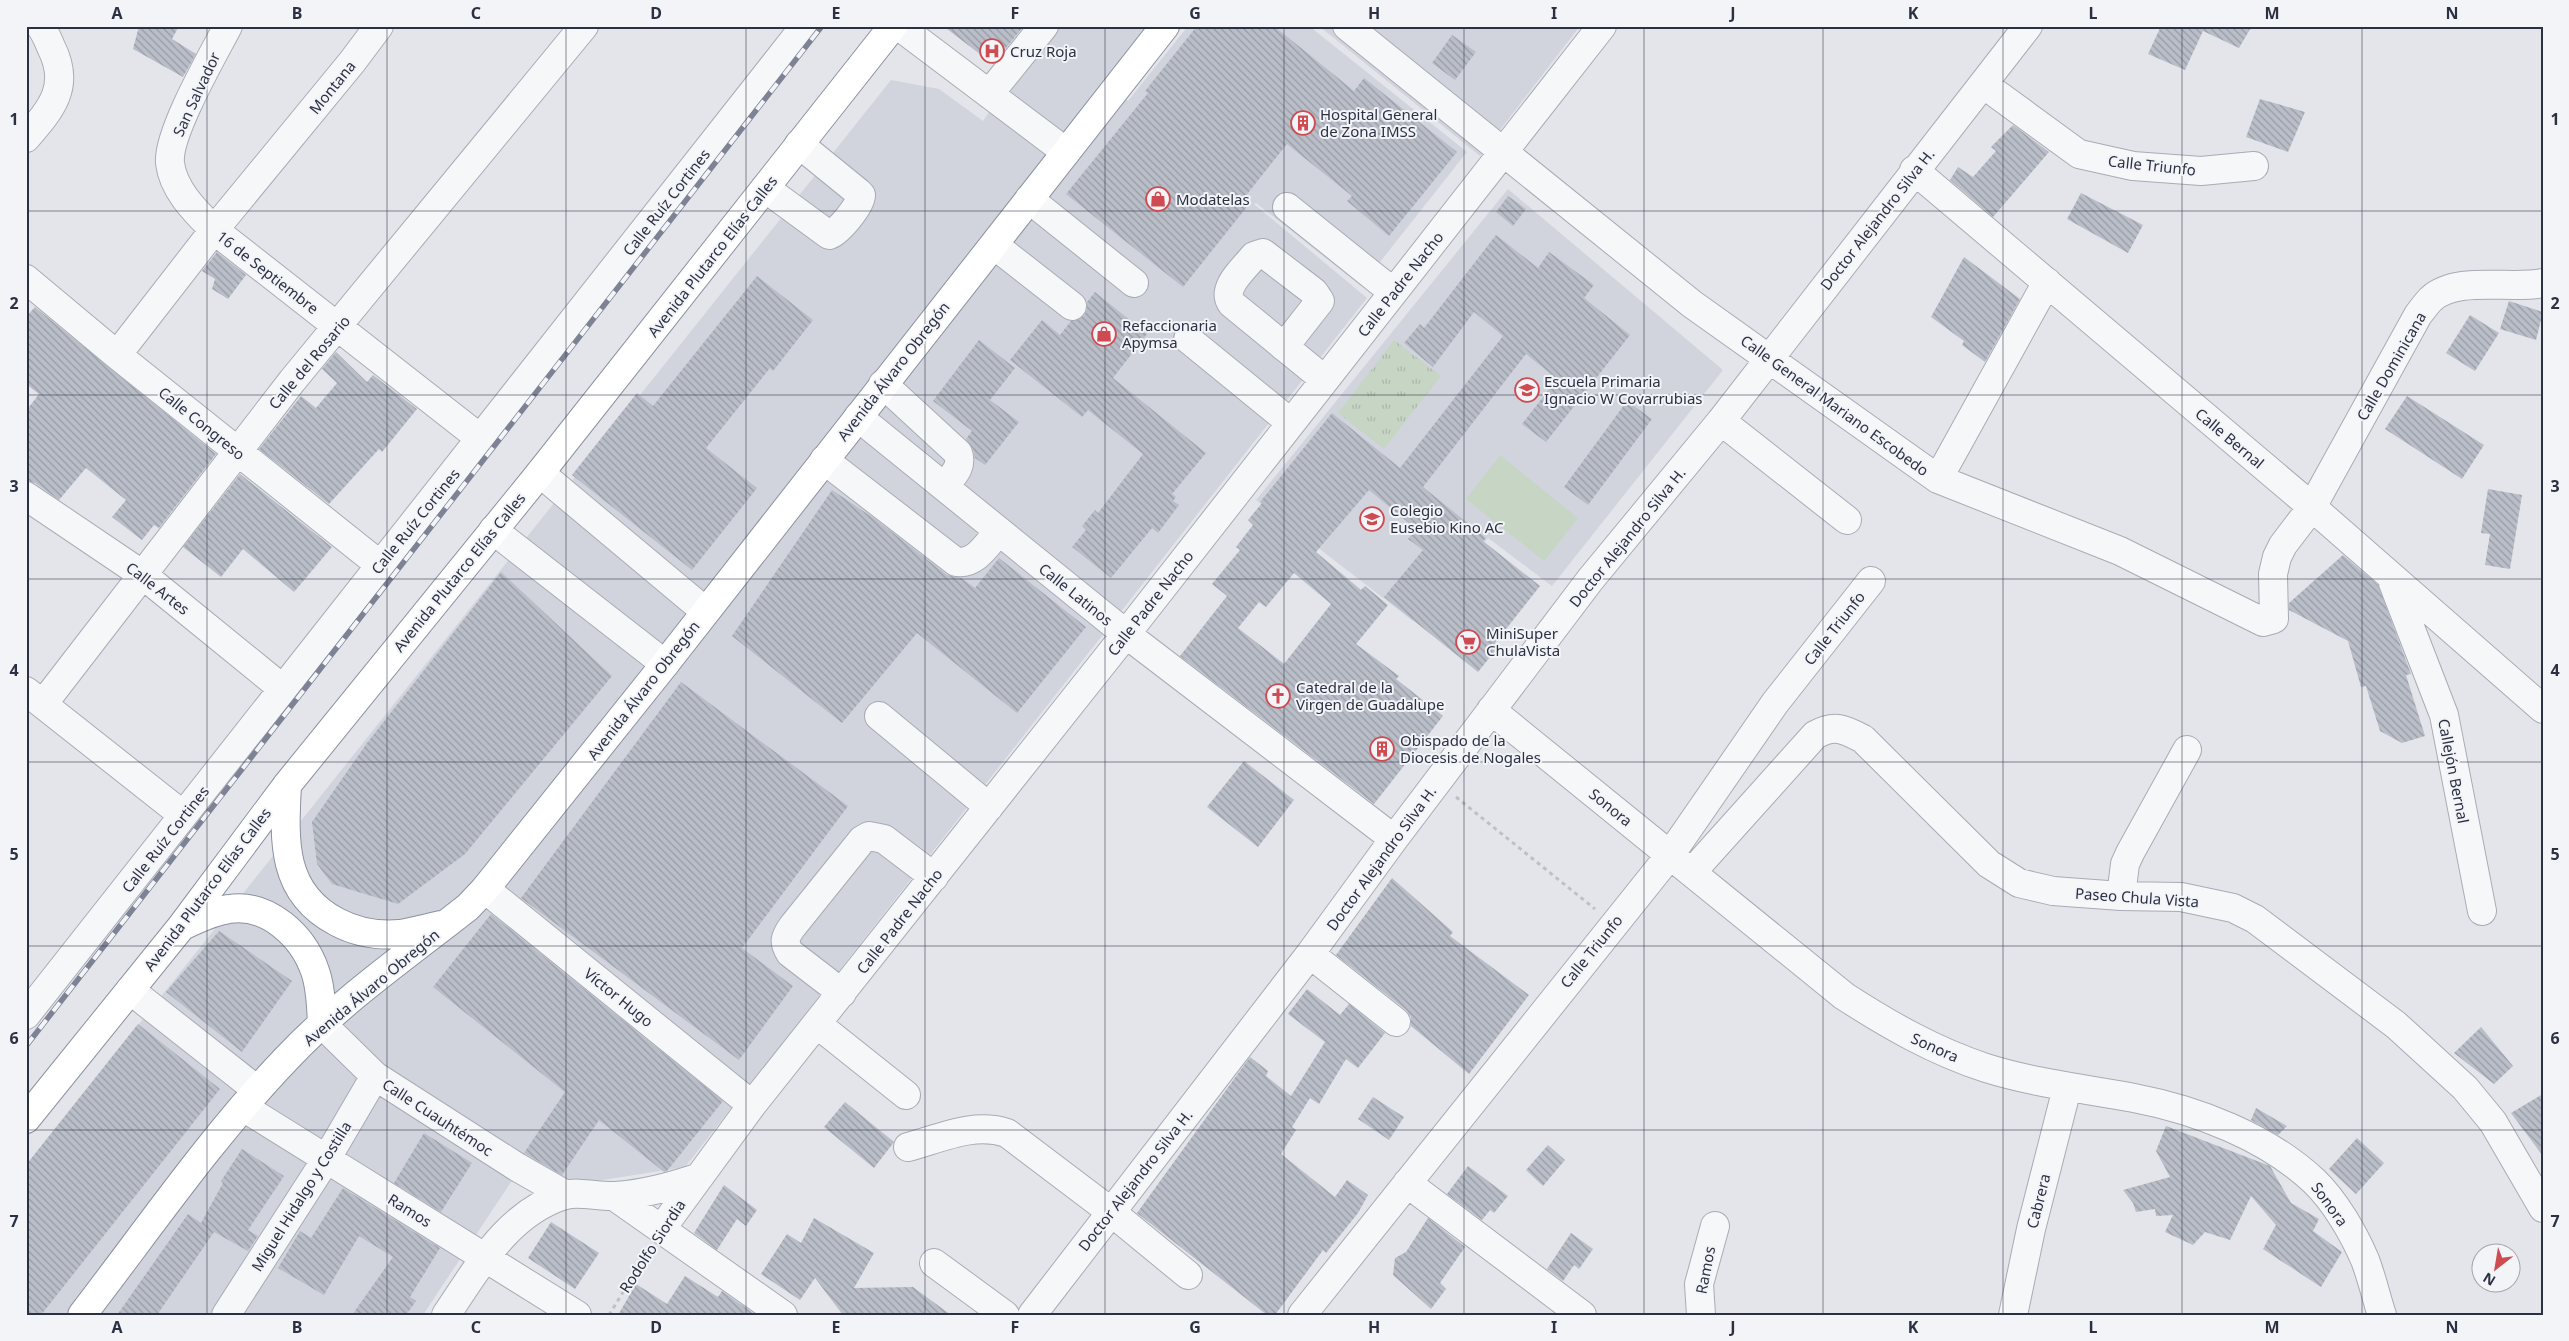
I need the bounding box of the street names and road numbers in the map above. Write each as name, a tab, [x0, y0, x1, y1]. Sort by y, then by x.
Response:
street label: San Salvador	[168, 49, 224, 139]
street label: Montana	[304, 56, 360, 118]
street label: Calle Ruíz Cortines	[618, 144, 714, 260]
street label: Doctor Alejandro Silva H.	[1815, 144, 1939, 294]
street label: Calle Triunfo	[2107, 150, 2197, 180]
street label: Avenida Plutarco Elías Calles	[643, 171, 781, 341]
street label: 16 de Septiembre	[213, 226, 323, 318]
street label: Calle Padre Nacho	[1353, 227, 1447, 341]
street label: Avenida Álvaro Obregón	[832, 297, 954, 445]
street label: Calle Dominicana	[2352, 308, 2430, 424]
street label: Calle del Rosario	[264, 311, 354, 413]
street label: Calle General Mariano Escobedo	[1737, 330, 1933, 480]
street label: Calle Congreso	[155, 382, 249, 464]
street label: Calle Bernal	[2191, 403, 2269, 473]
street label: Doctor Alejandro Silva H.	[1564, 463, 1690, 611]
street label: Calle Ruíz Cortines	[366, 464, 464, 578]
street label: Avenida Plutarco Elías Calles	[389, 488, 529, 656]
street label: Calle Padre Nacho	[1103, 546, 1197, 660]
street label: Calle Artes	[122, 557, 194, 619]
street label: Calle Latinos	[1035, 558, 1117, 630]
street label: Calle Triunfo	[1799, 587, 1869, 669]
street label: Avenida Álvaro Obregón	[582, 616, 704, 764]
street label: Callejón Bernal	[2434, 717, 2474, 825]
street label: Calle Ruíz Cortines	[117, 781, 213, 897]
street label: Doctor Alejandro Silva H.	[1322, 782, 1440, 934]
street label: Sonora	[1585, 784, 1637, 830]
street label: Avenida Plutarco Elías Calles	[139, 803, 275, 975]
street label: Calle Padre Nacho	[852, 864, 946, 978]
street label: Paseo Chula Vista	[2074, 883, 2200, 911]
street label: Calle Triunfo	[1555, 910, 1627, 992]
street label: Avenida Álvaro Obregón	[299, 924, 443, 1050]
street label: Víctor Hugo	[580, 963, 658, 1031]
street label: Sonora	[1908, 1028, 1962, 1066]
street label: Calle Cuauhtémoc	[379, 1074, 497, 1160]
street label: Doctor Alejandro Silva H.	[1073, 1105, 1197, 1255]
street label: Miguel Hidalgo y Costilla	[247, 1117, 355, 1275]
street label: Cabrera	[2022, 1172, 2054, 1230]
street label: Sonora	[2307, 1178, 2353, 1230]
street label: Ramos	[384, 1189, 436, 1231]
street label: Rodolfo Siordia	[614, 1196, 690, 1296]
street label: Ramos	[1691, 1245, 1719, 1295]

